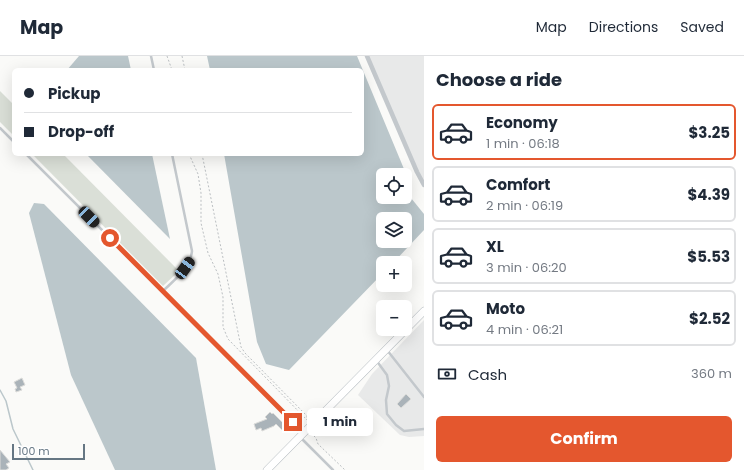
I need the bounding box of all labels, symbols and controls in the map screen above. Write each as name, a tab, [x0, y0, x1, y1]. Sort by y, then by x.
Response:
text: Map	[20, 14, 63, 41]
text: Map	[536, 17, 567, 37]
text: Directions	[589, 17, 658, 37]
text: Saved	[680, 17, 724, 37]
text: Choose a ride	[436, 67, 562, 92]
text: Pickup	[48, 83, 100, 104]
text: Economy	[486, 112, 558, 133]
icon: car	[438, 114, 474, 150]
text: Drop-off	[48, 121, 114, 142]
text: $3.25	[689, 122, 730, 143]
text: 1 min · 06:18	[486, 134, 560, 153]
map controls	[376, 168, 412, 336]
button: locate	[376, 168, 412, 204]
text: Comfort	[486, 174, 550, 195]
icon: car	[438, 176, 474, 212]
text: $4.39	[687, 184, 730, 205]
text: 2 min · 06:19	[486, 196, 563, 215]
car	[76, 204, 102, 230]
button: layers	[376, 212, 412, 248]
route start	[101, 229, 119, 247]
text: XL	[486, 236, 504, 257]
icon: car	[438, 238, 474, 274]
text: $5.53	[687, 246, 730, 267]
car	[173, 255, 197, 281]
button: +	[376, 256, 412, 292]
text: 3 min · 06:20	[486, 258, 567, 277]
text: Moto	[486, 298, 525, 319]
button: −	[376, 300, 412, 336]
icon: car	[438, 300, 474, 336]
text: $2.52	[689, 308, 730, 329]
text: 4 min · 06:21	[486, 320, 563, 339]
icon: cash	[436, 363, 458, 385]
text: Cash	[468, 364, 507, 385]
text: 360 m	[691, 364, 732, 383]
callout: 1 min	[307, 408, 373, 436]
text: 1 min	[323, 412, 357, 431]
route end	[284, 413, 302, 431]
button: Confirm	[436, 416, 732, 462]
scale bar	[12, 442, 85, 461]
text: 100 m	[18, 443, 50, 459]

